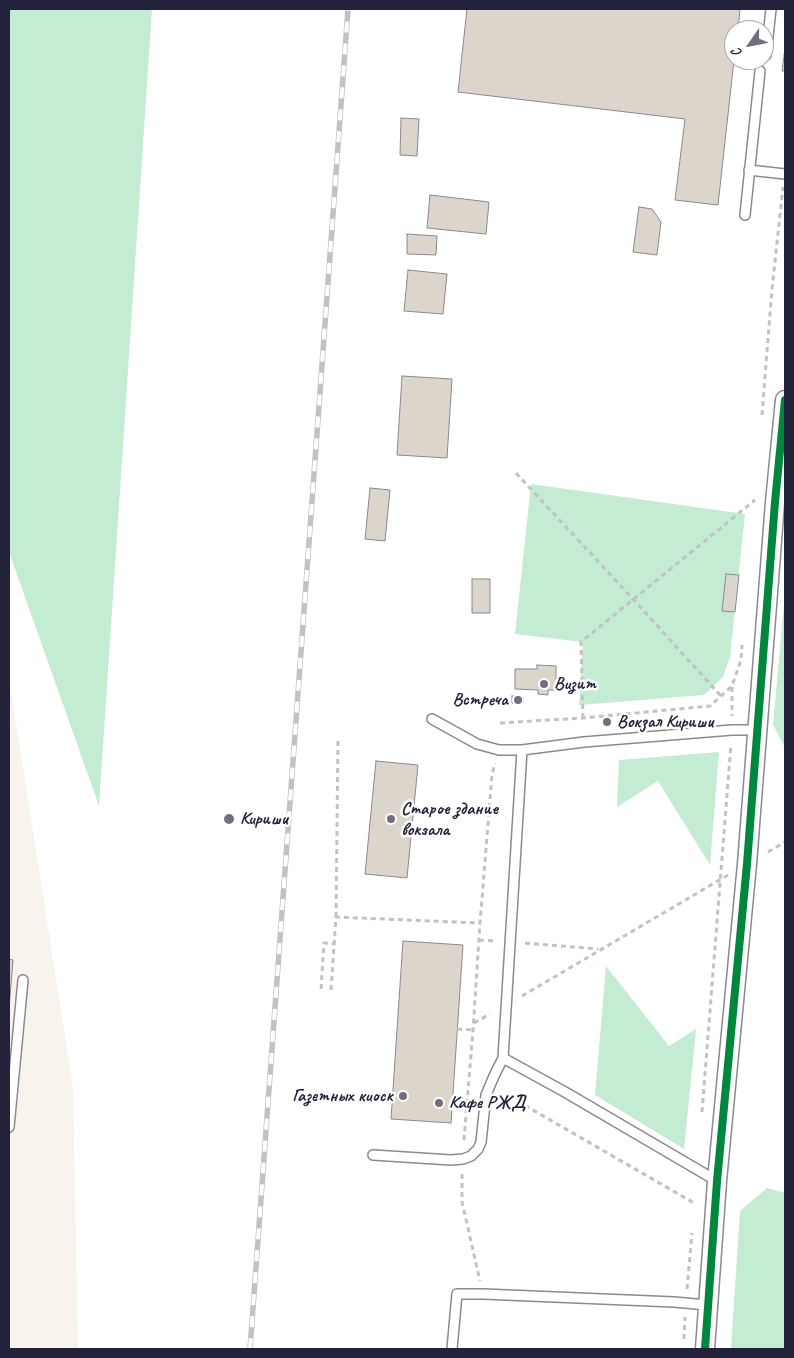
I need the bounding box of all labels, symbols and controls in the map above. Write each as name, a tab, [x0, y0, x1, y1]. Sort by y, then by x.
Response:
north arrow	[724, 20, 774, 70]
text: С	[728, 45, 746, 60]
place label: Визит	[554, 673, 596, 695]
marker: Визит	[538, 678, 550, 690]
place label: Встреча	[453, 689, 508, 711]
marker: Встреча	[512, 694, 524, 706]
place label: Вокзал Кириши	[617, 711, 713, 733]
marker: Вокзал Кириши	[601, 716, 613, 728]
place label: Старое здание вокзала	[401, 798, 498, 841]
place label: Кириши	[240, 808, 288, 830]
marker: Кириши	[222, 812, 236, 826]
marker: Старое здание вокзала	[385, 813, 397, 825]
place label: Газетных киоск	[292, 1085, 393, 1107]
marker: Газетных киоск	[397, 1090, 409, 1102]
place label: Кафе РЖД	[449, 1092, 526, 1114]
marker: Кафе РЖД	[433, 1097, 445, 1109]

